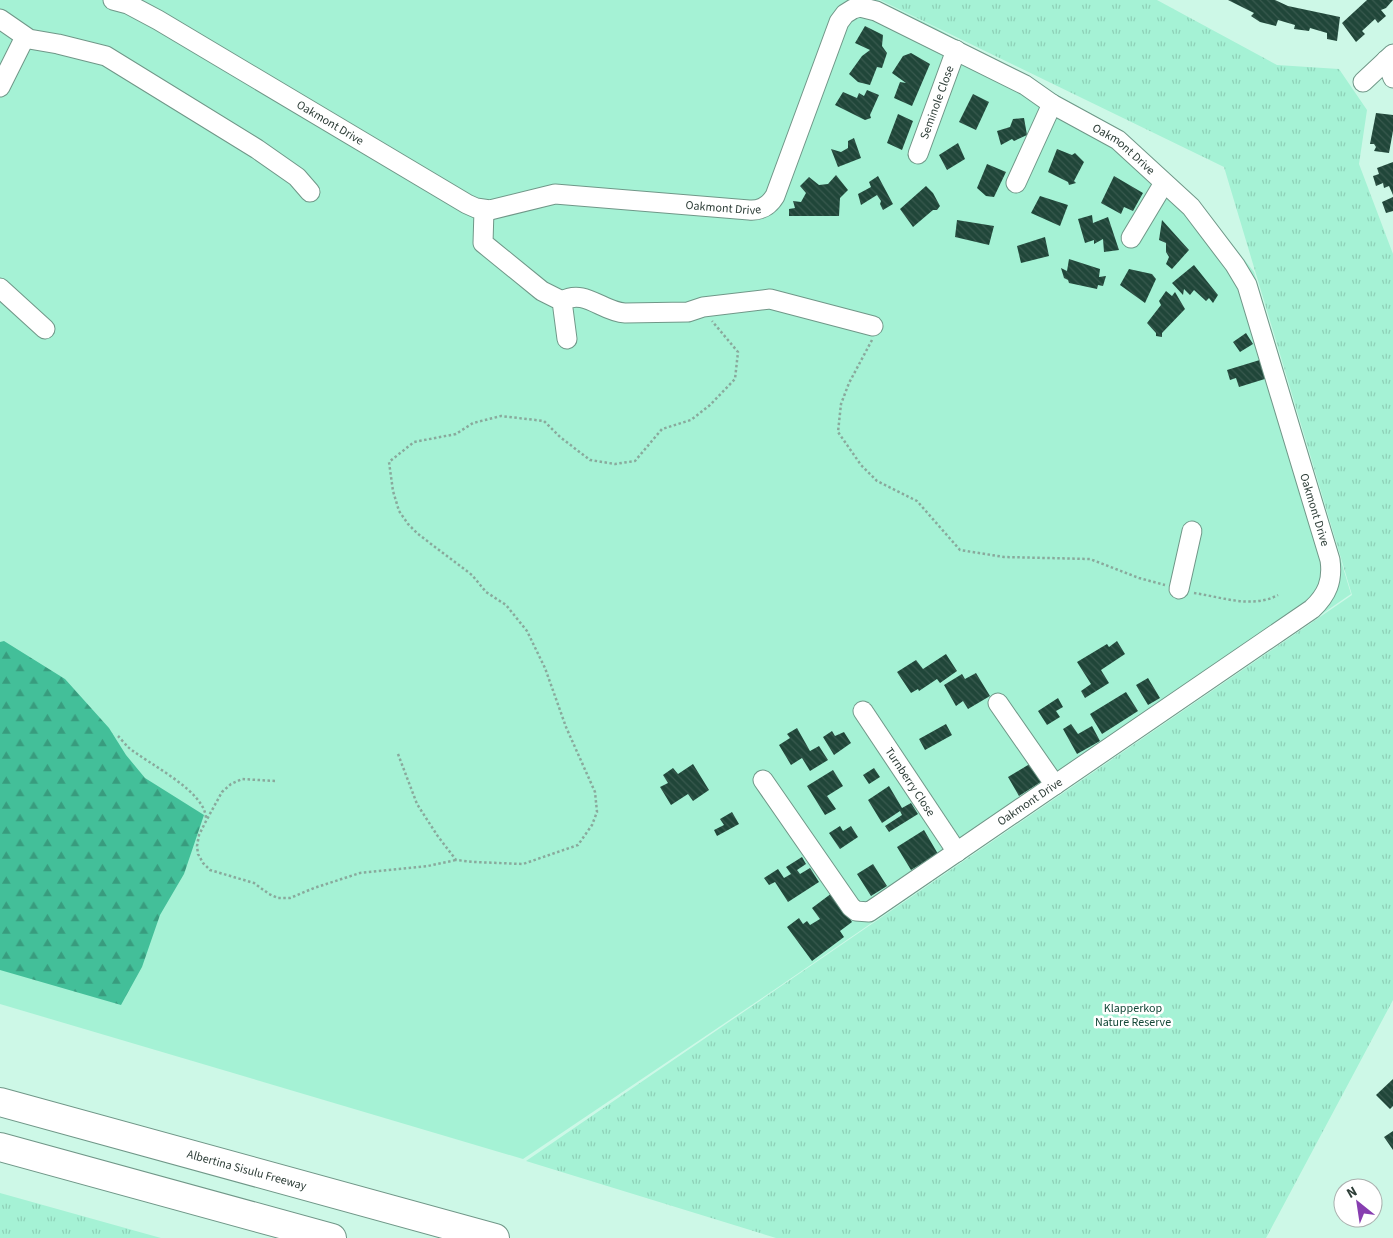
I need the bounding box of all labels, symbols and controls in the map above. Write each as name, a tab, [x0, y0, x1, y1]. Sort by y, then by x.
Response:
street label: Seminole Close	[916, 63, 958, 142]
street label: Oakmont Drive	[293, 96, 367, 149]
street label: Oakmont Drive	[1089, 119, 1159, 179]
street label: Oakmont Drive	[685, 196, 763, 219]
street label: Oakmont Drive	[1296, 471, 1334, 548]
street label: Turnberry Close	[881, 744, 939, 820]
street label: Oakmont Drive	[994, 774, 1066, 830]
park label: Klapperkop Nature Reserve	[1095, 1000, 1171, 1031]
street label: Albertina Sisulu Freeway	[185, 1145, 309, 1194]
north arrow	[1333, 1178, 1383, 1228]
text: N	[1343, 1182, 1361, 1204]

